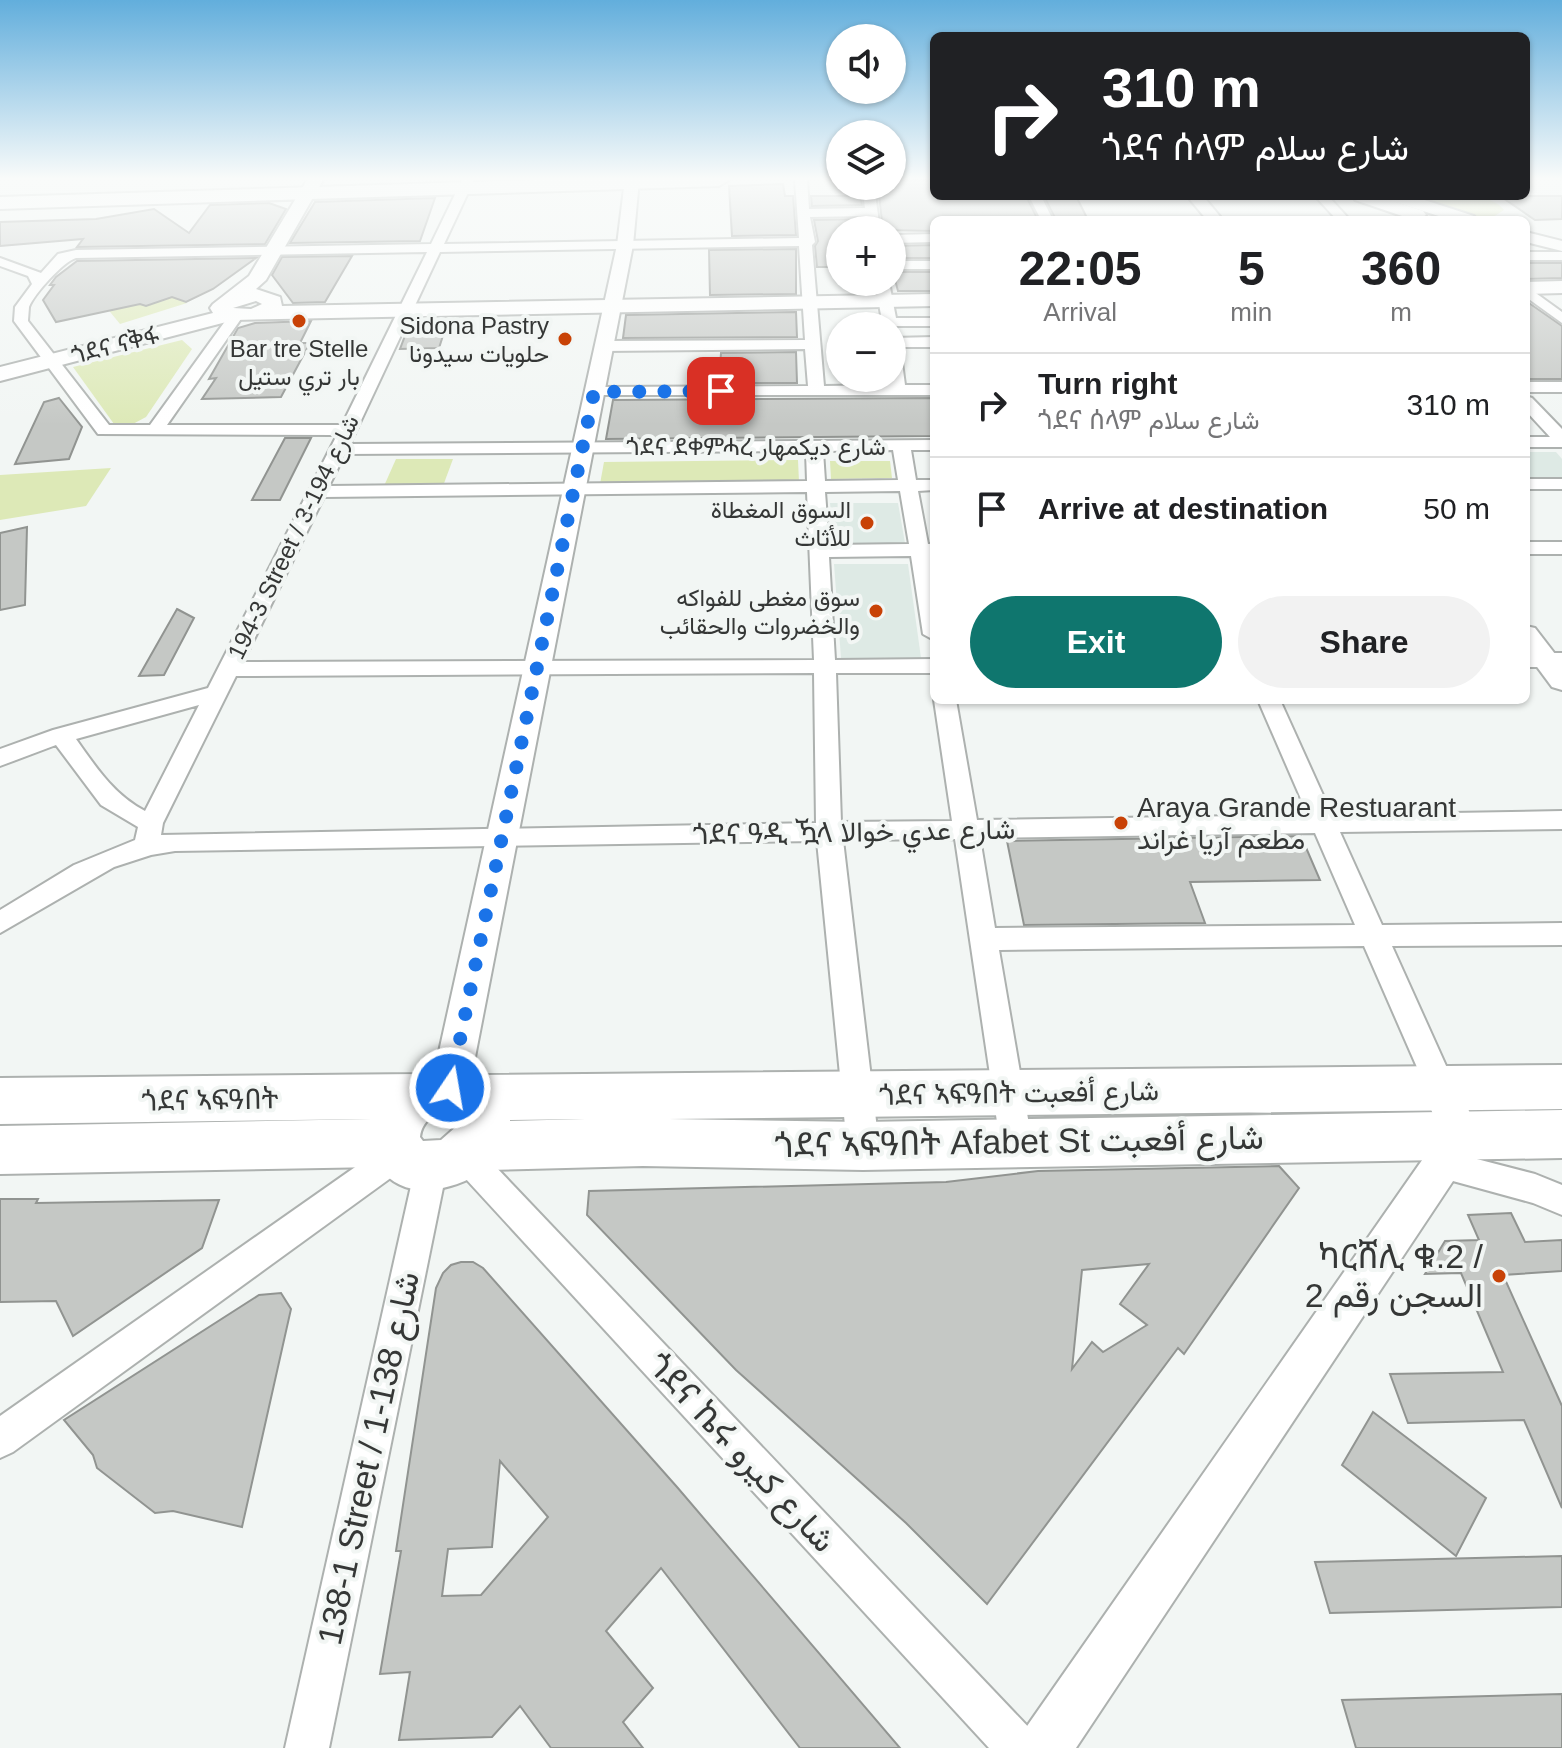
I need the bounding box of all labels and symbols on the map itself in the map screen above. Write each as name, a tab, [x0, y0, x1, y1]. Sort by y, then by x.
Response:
marker: Bar tre Stelle بار تري ستيل	[290, 312, 308, 330]
place label: Sidona Pastry حلويات سيدونا	[400, 312, 549, 369]
street label: ጎደና ናቅፋ	[68, 321, 162, 369]
marker: Sidona Pastry حلويات سيدونا	[556, 330, 574, 348]
place label: Bar tre Stelle بار تري ستيل	[230, 335, 368, 396]
pin	[687, 357, 755, 425]
street label: 194-3 Street / شارع 194-3	[222, 410, 367, 665]
street label: ጎደና ደቀምሓረ شارع ديكمهار	[626, 433, 886, 463]
place label: السوق المغطاة للأثاث	[711, 496, 851, 551]
marker: السوق المغطاة للأثاث	[858, 514, 876, 532]
place label: سوق مغطى للفواكه والخضروات والحقائب	[660, 584, 860, 641]
marker: سوق مغطى للفواكه والخضروات والحقائب	[867, 602, 885, 620]
place label: Araya Grande Restuarant مطعم آريا غراند	[1137, 792, 1456, 858]
street label: ጎደና ዓዲ ዃላ شارع عدي خوالا	[693, 814, 1015, 857]
marker: Araya Grande Restuarant مطعم آريا غراند	[1112, 814, 1130, 832]
position arrow	[408, 1046, 492, 1130]
street label: ጎደና ኣፍዓበት شارع أفعبت	[879, 1075, 1159, 1114]
street label: ጎደና ኣፍዓበት	[141, 1083, 279, 1117]
street label: ጎደና ኣፍዓበት Afabet St شارع أفعبت	[774, 1118, 1264, 1168]
place label: ካርሸሊ ቁ.2 / السجن رقم 2	[1305, 1237, 1484, 1318]
marker: ካርሸሊ ቁ.2 / السجن رقم 2	[1490, 1267, 1508, 1285]
street label: 138-1 Street / شارع 138-1	[310, 1268, 430, 1649]
street label: ጎደና ኬሩ شارع كيرو	[637, 1345, 844, 1562]

